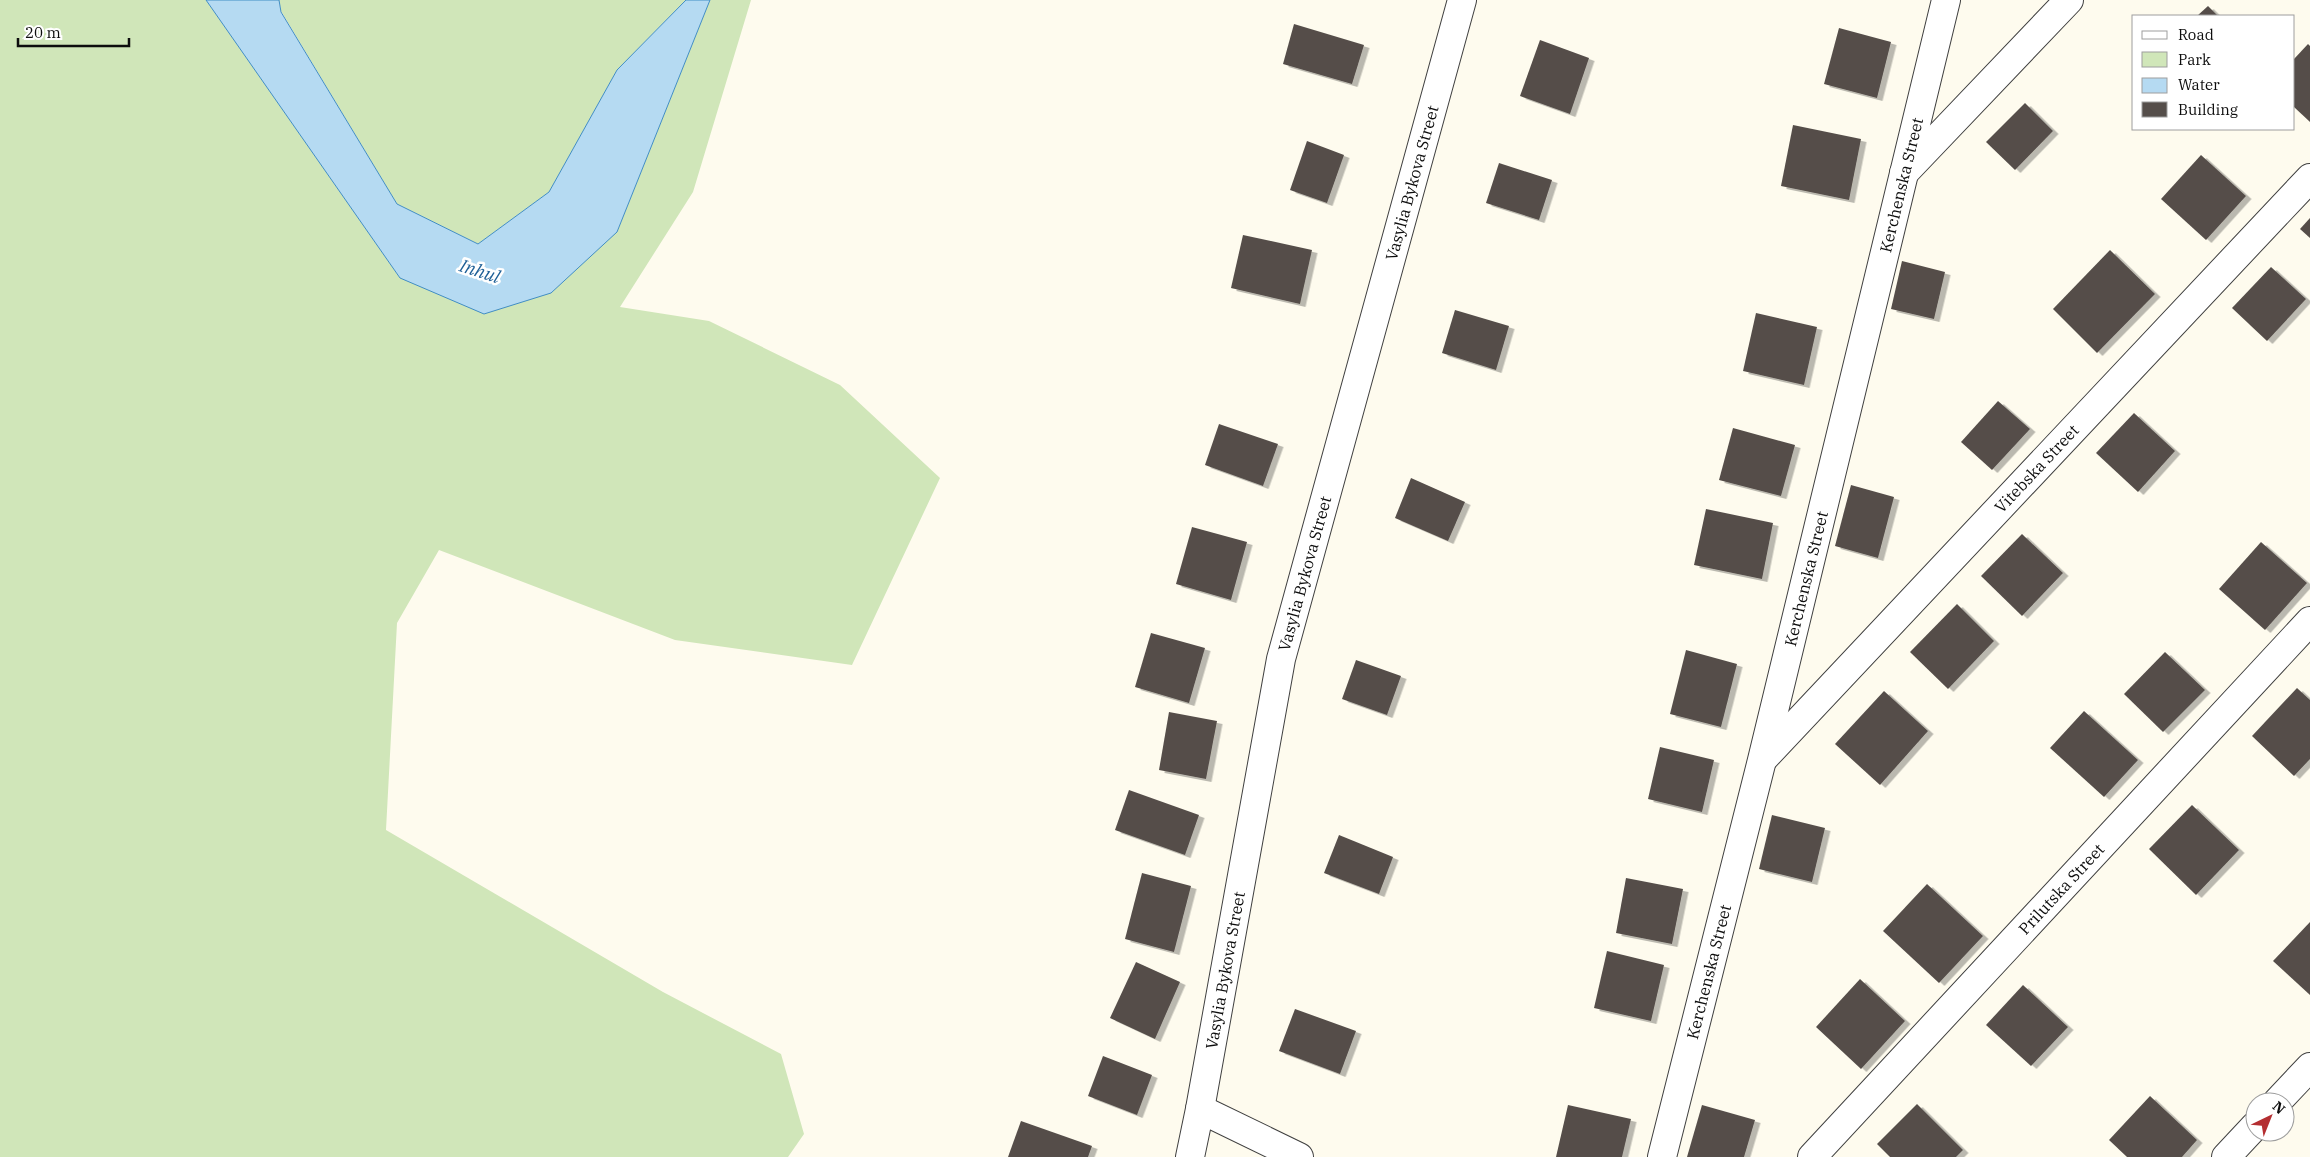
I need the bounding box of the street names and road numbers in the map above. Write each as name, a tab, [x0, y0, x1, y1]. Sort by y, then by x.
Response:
street label: Vasylia Bykova Street	[1381, 103, 1443, 263]
street label: Kerchenska Street	[1875, 115, 1927, 255]
street label: Vitebska Street	[1990, 420, 2083, 517]
street label: Vasylia Bykova Street	[1274, 493, 1335, 653]
street label: Kerchenska Street	[1780, 509, 1832, 648]
street label: Prilutska Street	[2014, 839, 2108, 939]
street label: Vasylia Bykova Street	[1201, 889, 1249, 1051]
street label: Kerchenska Street	[1682, 902, 1735, 1041]

